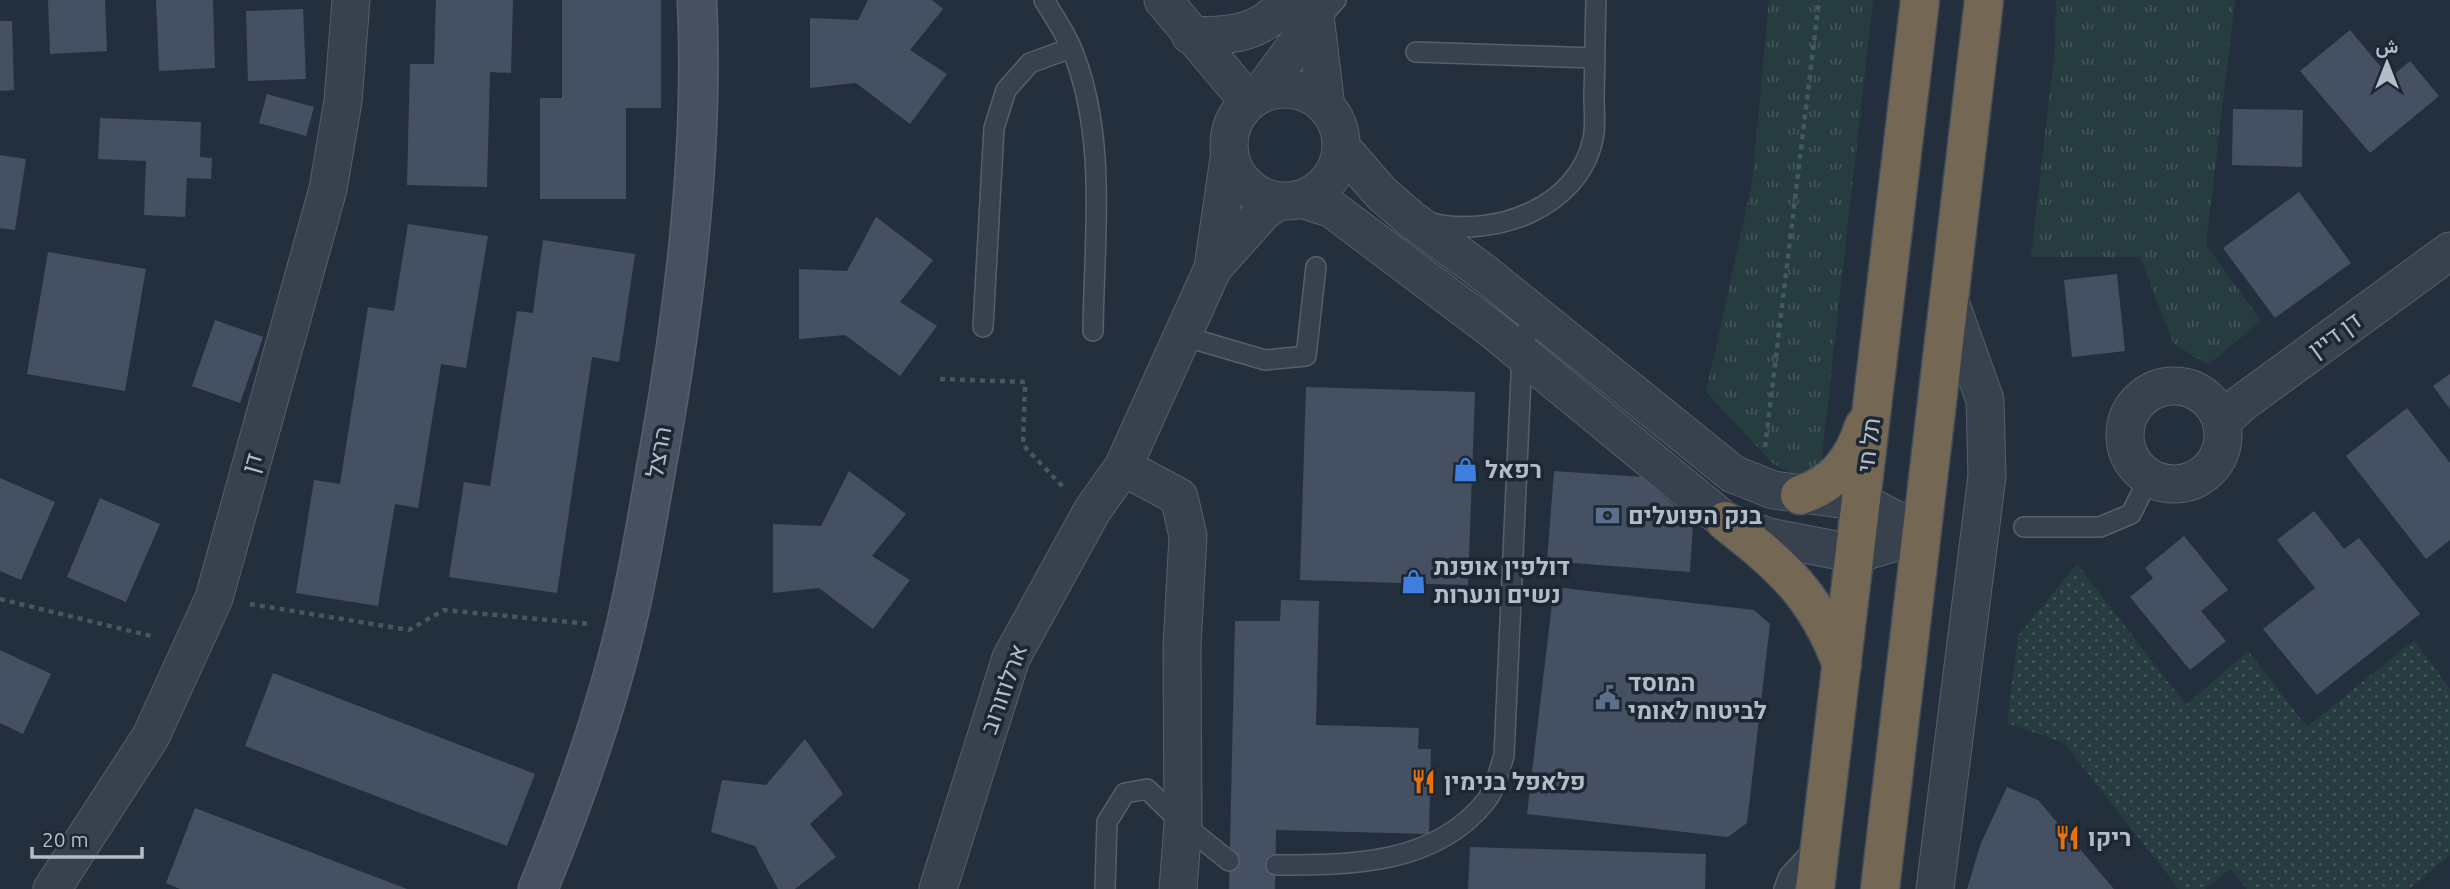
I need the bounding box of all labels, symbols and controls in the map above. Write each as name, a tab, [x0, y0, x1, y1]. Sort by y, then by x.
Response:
north arrow	[2352, 28, 2422, 98]
text: ش	[2376, 35, 2399, 58]
street label: דן דיין	[2303, 306, 2366, 363]
street label: תל חי	[1852, 416, 1885, 474]
street label: הרצל	[641, 424, 676, 480]
street label: דן	[236, 450, 267, 476]
shop icon: רפאל	[1451, 456, 1479, 484]
place label: רפאל	[1485, 456, 1542, 483]
bank icon: בנק הפועלים	[1594, 502, 1622, 530]
place label: בנק הפועלים	[1628, 502, 1762, 529]
place label: דולפין אופנת נשים ונערות	[1434, 553, 1570, 608]
shop icon: דולפין אופנת נשים ונערות	[1400, 567, 1428, 595]
street label: ארלוזורוב	[975, 640, 1032, 737]
place label: המוסד לביטוח לאומי	[1628, 669, 1767, 724]
public building icon: המוסד לביטוח לאומי	[1594, 683, 1622, 711]
restaurant icon: פלאפל בנימין	[1410, 768, 1438, 796]
place label: פלאפל בנימין	[1444, 768, 1586, 795]
scale bar	[32, 816, 142, 860]
restaurant icon: ריקו	[2054, 824, 2082, 852]
place label: ריקו	[2088, 824, 2131, 851]
text: 20 m	[42, 827, 89, 851]

